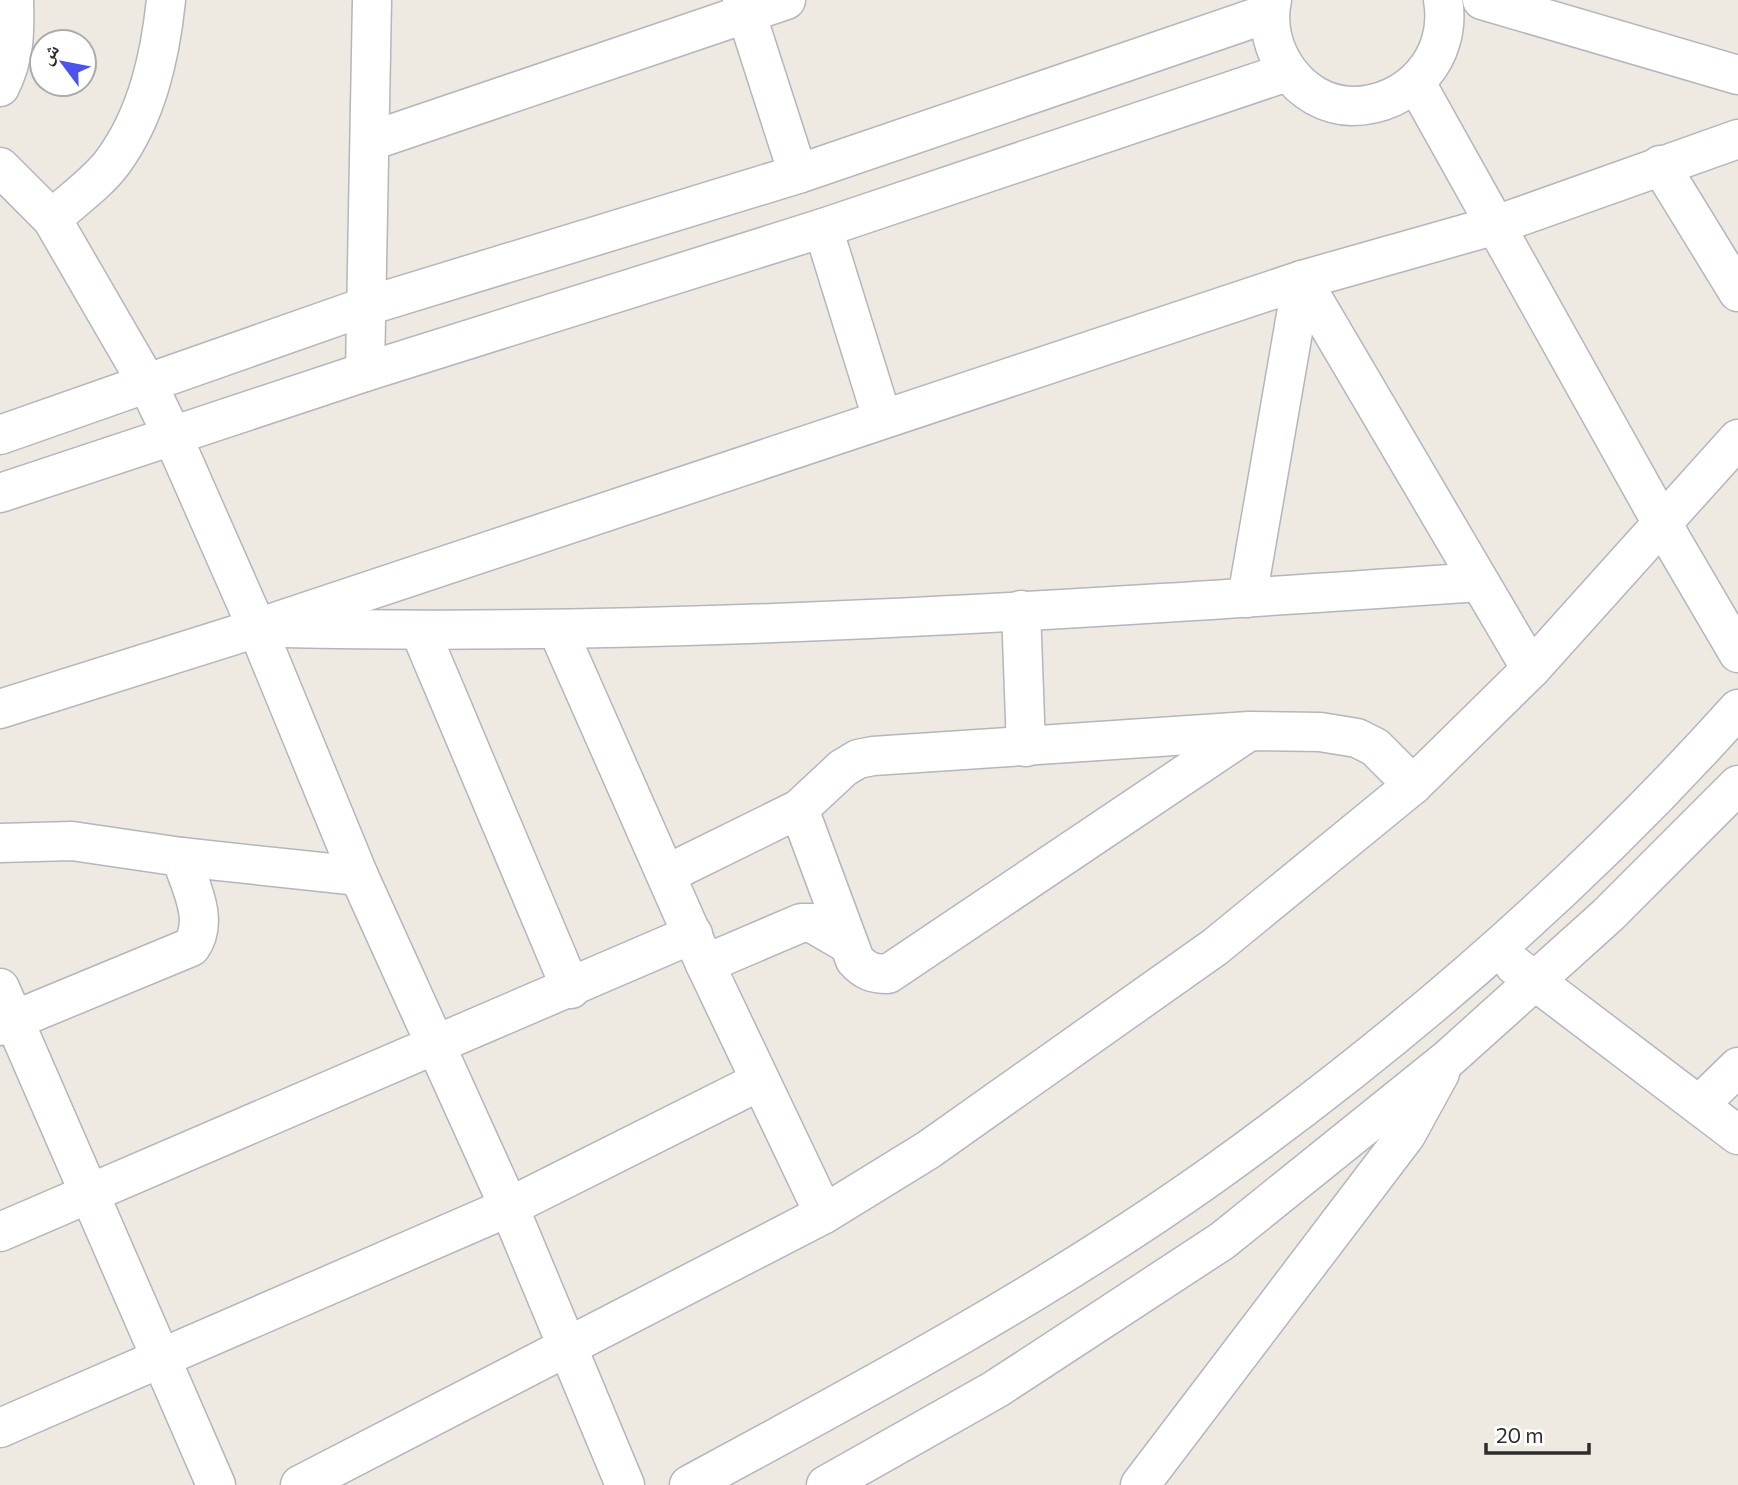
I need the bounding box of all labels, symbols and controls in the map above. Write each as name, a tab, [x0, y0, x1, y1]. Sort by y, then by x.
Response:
north arrow	[28, 28, 98, 98]
text: ش	[33, 39, 64, 69]
scale bar	[1486, 1412, 1589, 1456]
text: 20 m	[1496, 1422, 1544, 1447]

